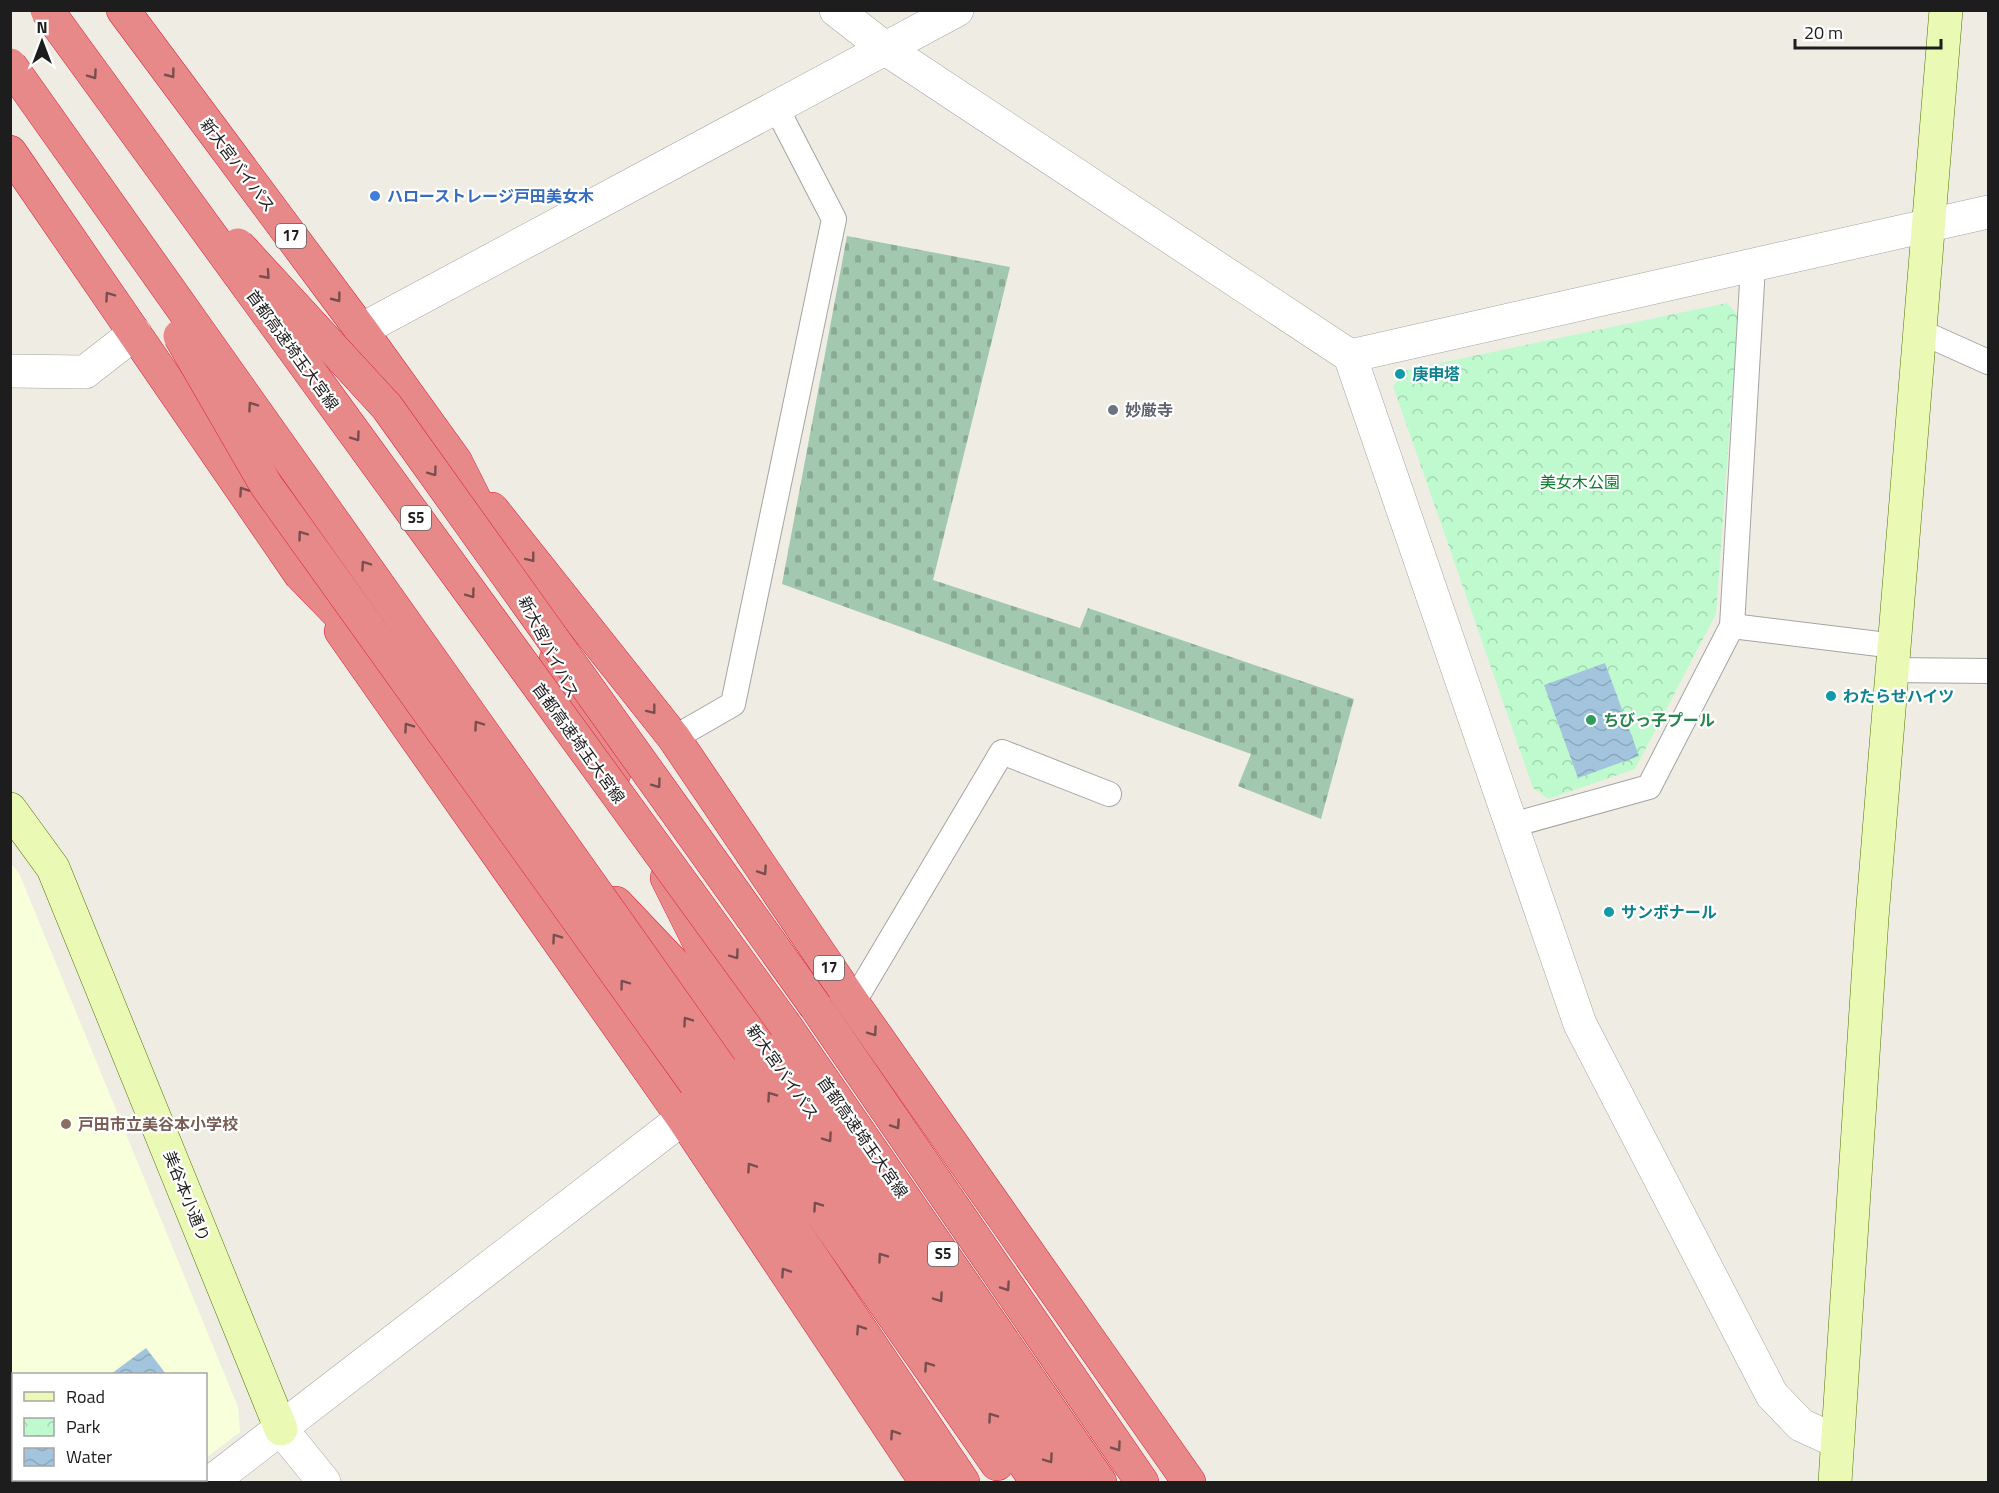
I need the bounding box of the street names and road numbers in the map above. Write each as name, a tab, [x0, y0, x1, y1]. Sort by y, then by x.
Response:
street label: 新大宮バイパス	[195, 113, 281, 217]
road number: 17	[276, 224, 306, 248]
street label: 首都高速埼玉大宮線	[241, 285, 345, 415]
road number: S5	[401, 506, 431, 530]
street label: 新大宮バイパス	[513, 592, 585, 702]
street label: 首都高速埼玉大宮線	[527, 678, 631, 808]
road number: 17	[814, 956, 844, 980]
street label: 新大宮バイパス	[741, 1019, 825, 1125]
street label: 首都高速埼玉大宮線	[812, 1071, 914, 1203]
street label: 美谷本小通り	[158, 1147, 216, 1245]
road number: S5	[928, 1242, 958, 1266]

